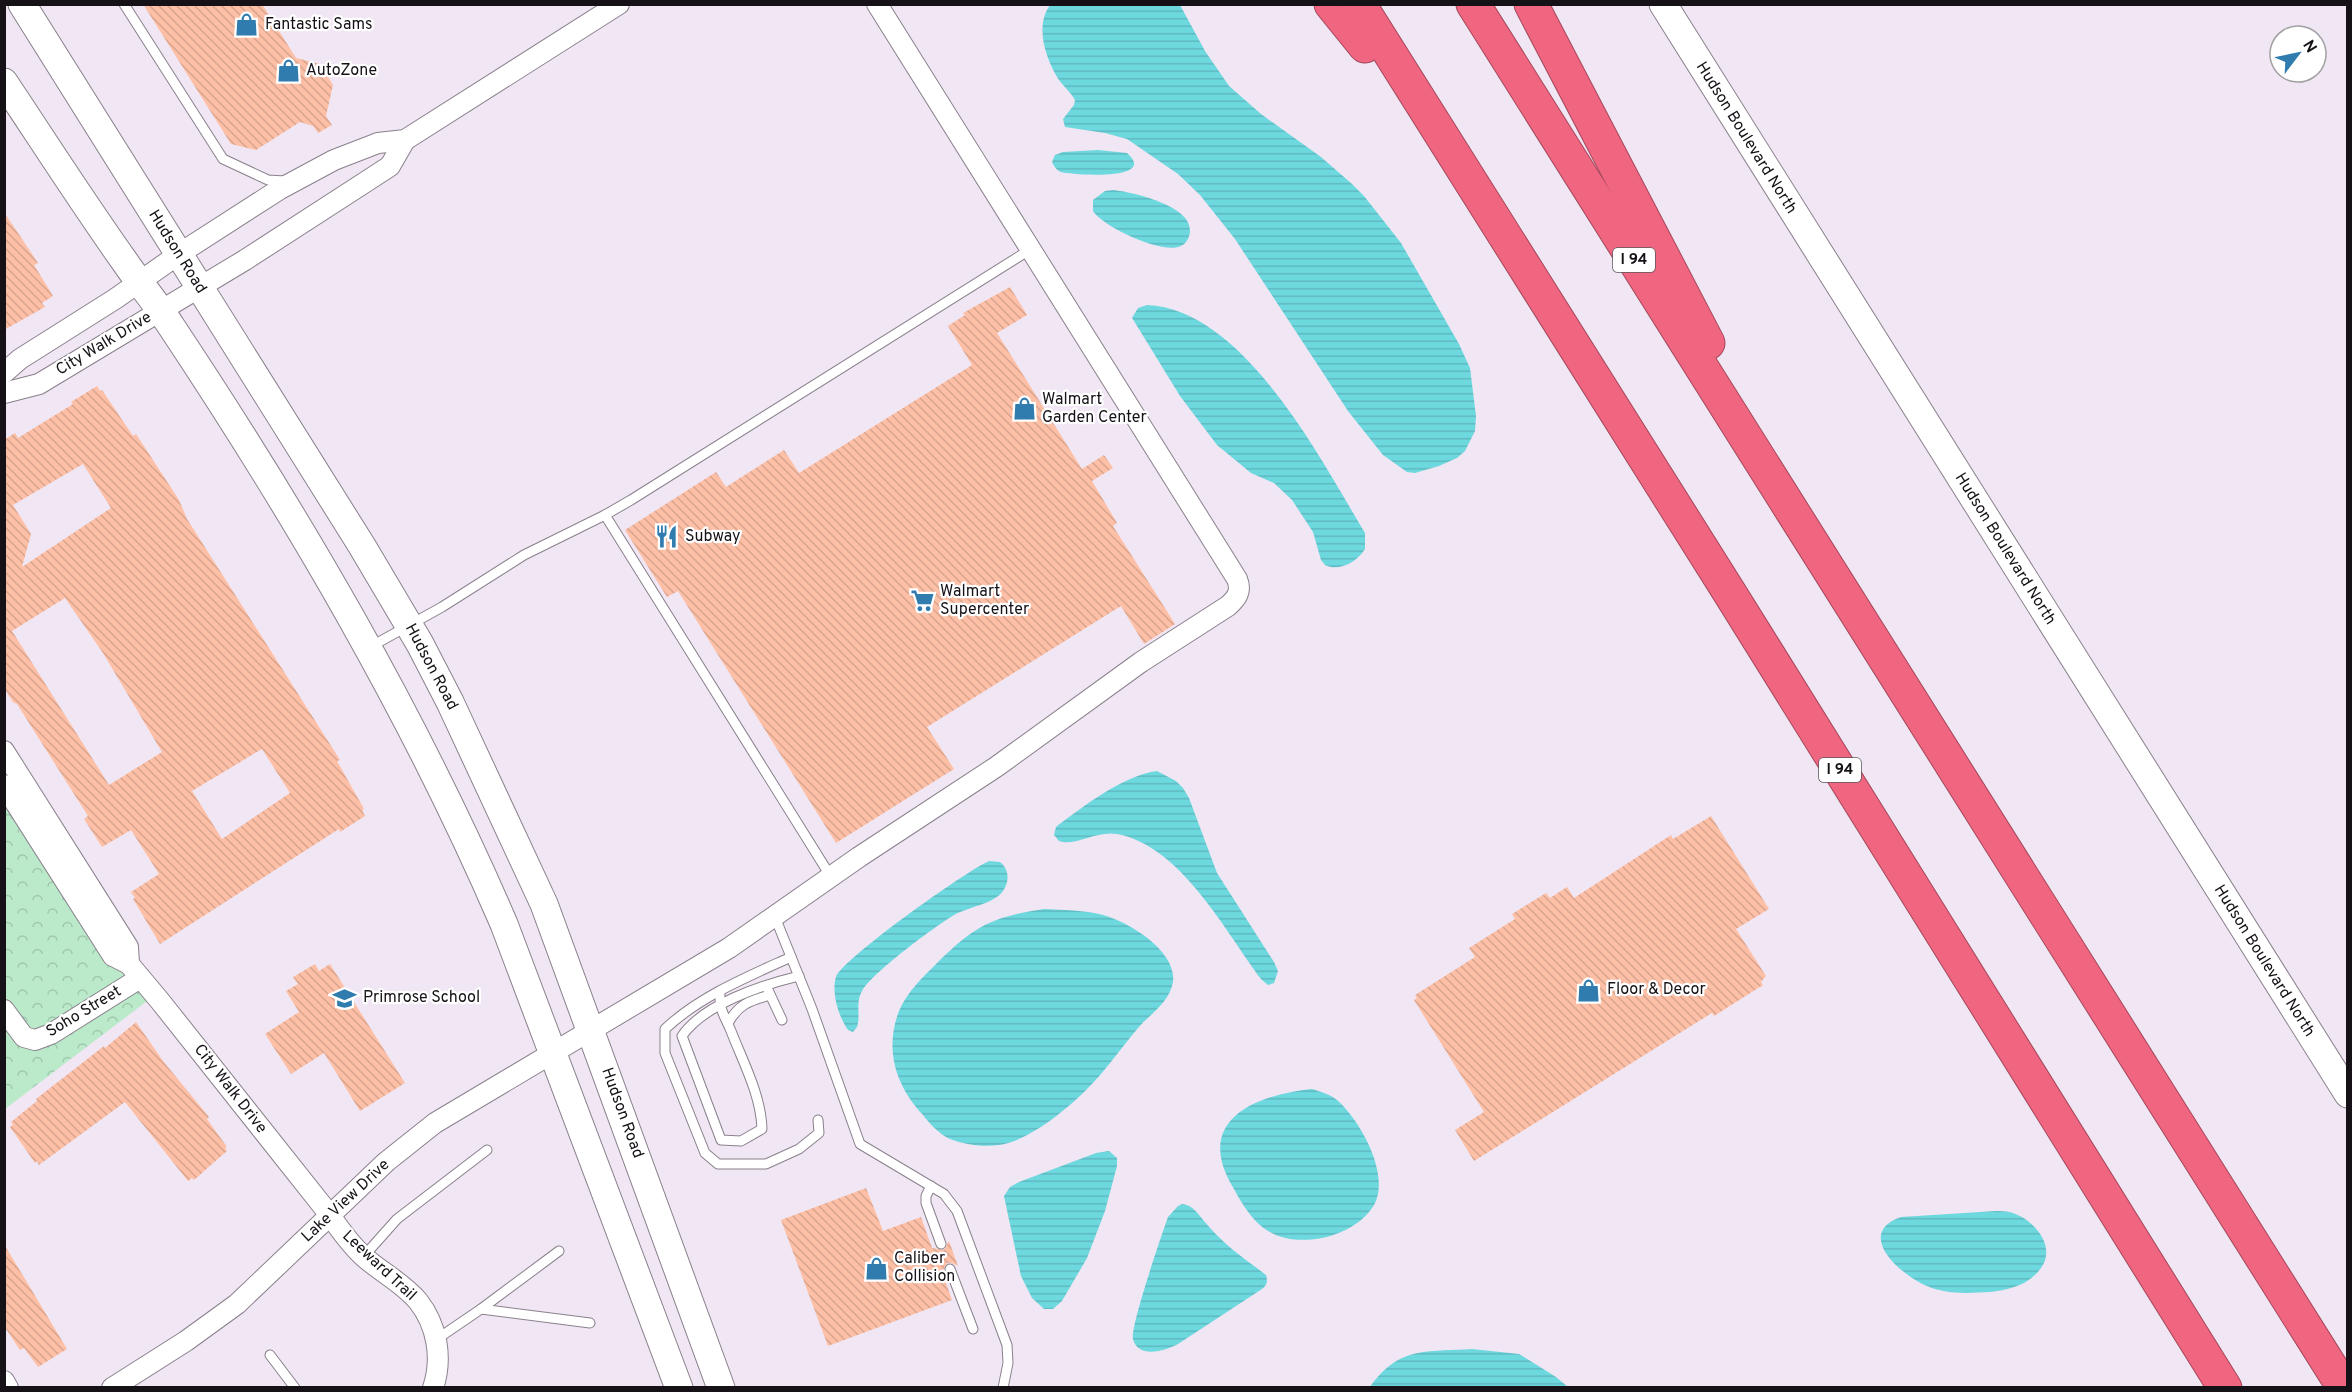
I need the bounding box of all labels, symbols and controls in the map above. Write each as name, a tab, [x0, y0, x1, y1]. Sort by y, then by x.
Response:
shop icon: Fantastic Sams	[234, 12, 260, 38]
place label: Fantastic Sams	[265, 15, 373, 35]
north arrow	[2268, 24, 2328, 84]
text: N	[2297, 37, 2321, 57]
shop icon: AutoZone	[275, 58, 301, 84]
street label: Hudson Boulevard North	[1691, 58, 1801, 218]
place label: AutoZone	[306, 61, 377, 81]
street label: Hudson Road	[143, 206, 211, 298]
road number: I 94	[1613, 248, 1655, 272]
street label: City Walk Drive	[53, 308, 155, 380]
place label: Walmart Garden Center	[1042, 390, 1147, 428]
shop icon: Walmart Garden Center	[1011, 396, 1037, 422]
street label: Hudson Boulevard North	[1950, 469, 2060, 629]
restaurant icon: Subway	[654, 524, 680, 550]
place label: Subway	[685, 527, 741, 547]
place label: Walmart Supercenter	[940, 582, 1029, 620]
supermarket icon: Walmart Supercenter	[909, 588, 935, 614]
street label: Hudson Road	[400, 620, 462, 714]
road number: I 94	[1819, 758, 1861, 782]
street label: Hudson Boulevard North	[2209, 881, 2319, 1041]
shop icon: Floor & Decor	[1576, 977, 1602, 1003]
place label: Floor & Decor	[1607, 980, 1706, 1000]
street label: Soho Street	[43, 982, 125, 1042]
school or university icon: Primrose School	[332, 985, 358, 1011]
place label: Primrose School	[363, 988, 480, 1008]
street label: City Walk Drive	[189, 1040, 271, 1138]
street label: Hudson Road	[596, 1065, 648, 1161]
street label: Lake View Drive	[298, 1155, 394, 1247]
street label: Leeward Trail	[338, 1226, 420, 1306]
place label: Caliber Collision	[894, 1249, 955, 1287]
shop icon: Caliber Collision	[863, 1255, 889, 1281]

